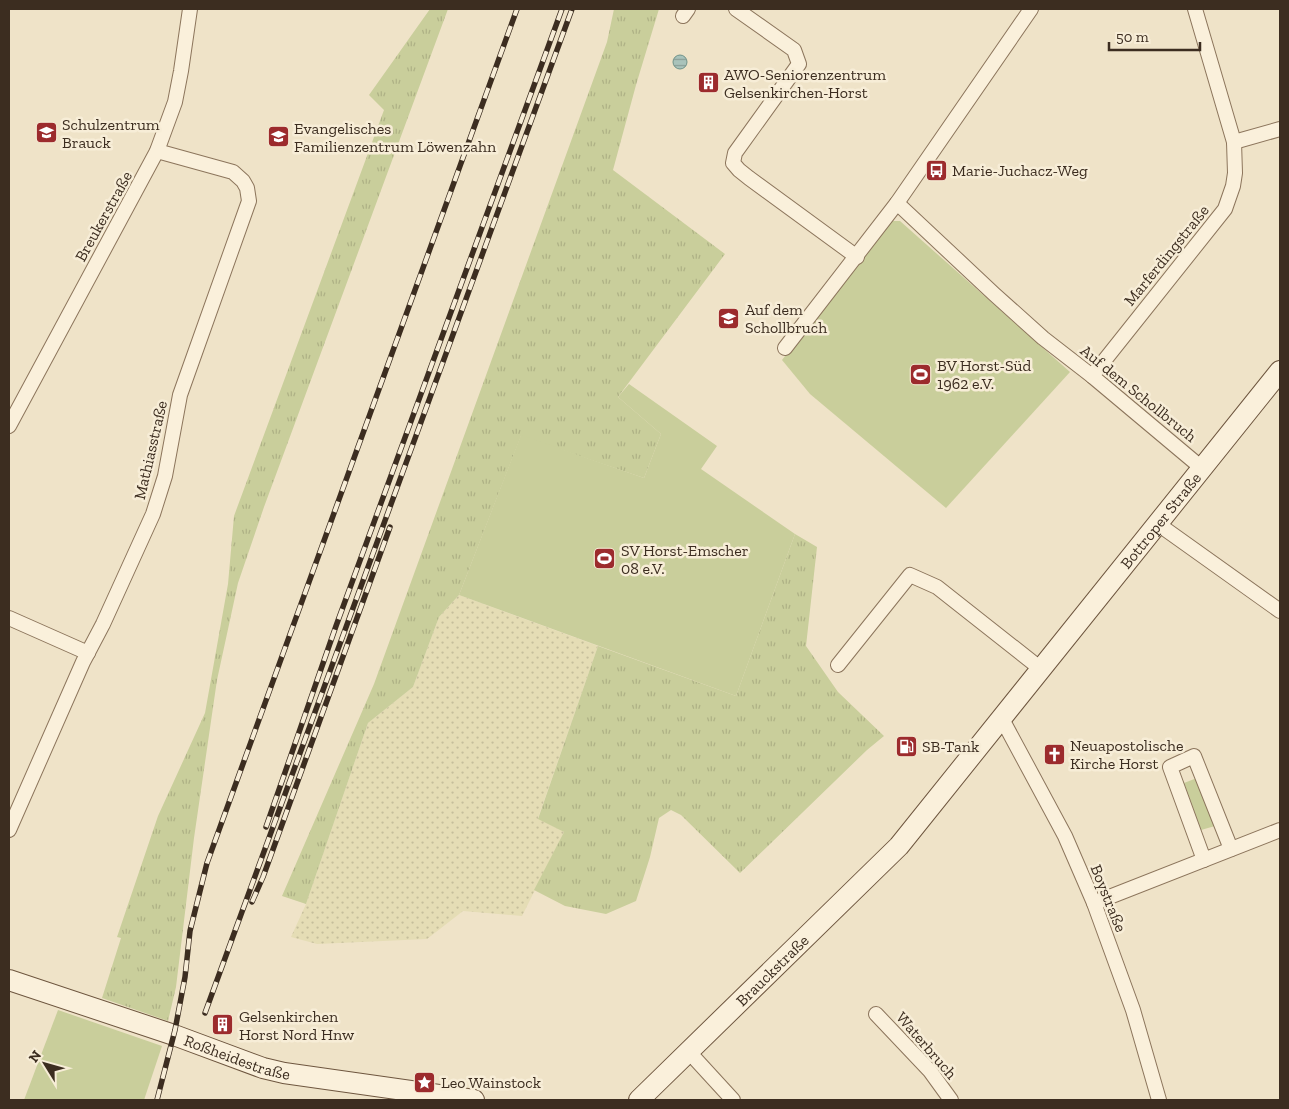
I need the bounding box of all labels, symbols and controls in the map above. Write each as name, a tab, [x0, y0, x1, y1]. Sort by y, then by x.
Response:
scale bar	[1109, 20, 1200, 52]
text: 50 m	[1116, 28, 1149, 46]
place label: AWO-Seniorenzentrum Gelsenkirchen-Horst	[724, 65, 886, 102]
building icon: AWO-Seniorenzentrum Gelsenkirchen-Horst	[696, 71, 720, 95]
place label: Schulzentrum Brauck	[62, 115, 160, 152]
place label: Evangelisches Familienzentrum Löwenzahn	[294, 119, 497, 156]
school or university icon: Schulzentrum Brauck	[34, 121, 58, 145]
school or university icon: Evangelisches Familienzentrum Löwenzahn	[266, 125, 290, 149]
bus stop icon: Marie-Juchacz-Weg	[924, 158, 948, 182]
place label: Marie-Juchacz-Weg	[952, 161, 1088, 180]
street label: Breukerstraße	[71, 168, 136, 265]
street label: Marferdingstraße	[1120, 201, 1213, 310]
place label: Auf dem Schollbruch	[745, 300, 827, 337]
school or university icon: Auf dem Schollbruch	[717, 306, 741, 330]
street label: Auf dem Schollbruch	[1077, 341, 1201, 446]
place label: BV Horst-Süd 1962 e.V.	[937, 356, 1032, 393]
sports icon: BV Horst-Süd 1962 e.V.	[909, 362, 933, 386]
street label: Mathiasstraße	[130, 399, 171, 502]
street label: Bottroper Straße	[1116, 469, 1205, 573]
place label: SV Horst-Emscher 08 e.V.	[621, 541, 749, 578]
sports icon: SV Horst-Emscher 08 e.V.	[593, 547, 617, 571]
fuel station icon: SB-Tank	[894, 734, 918, 758]
place label: Neuapostolische Kirche Horst	[1070, 736, 1183, 773]
place label: SB-Tank	[922, 737, 980, 756]
church icon: Neuapostolische Kirche Horst	[1042, 742, 1066, 766]
street label: Boystraße	[1086, 862, 1131, 935]
street label: Brauckstraße	[732, 931, 813, 1010]
place label: Gelsenkirchen Horst Nord Hnw	[239, 1007, 355, 1044]
street label: Waterbruch	[892, 1008, 961, 1083]
building icon: Gelsenkirchen Horst Nord Hnw	[211, 1013, 235, 1037]
street label: Roßheidestraße	[181, 1031, 291, 1084]
north arrow	[20, 1039, 70, 1089]
text: N	[25, 1047, 45, 1066]
place icon: Leo Wainstock	[413, 1070, 437, 1094]
place label: Leo Wainstock	[441, 1073, 542, 1092]

